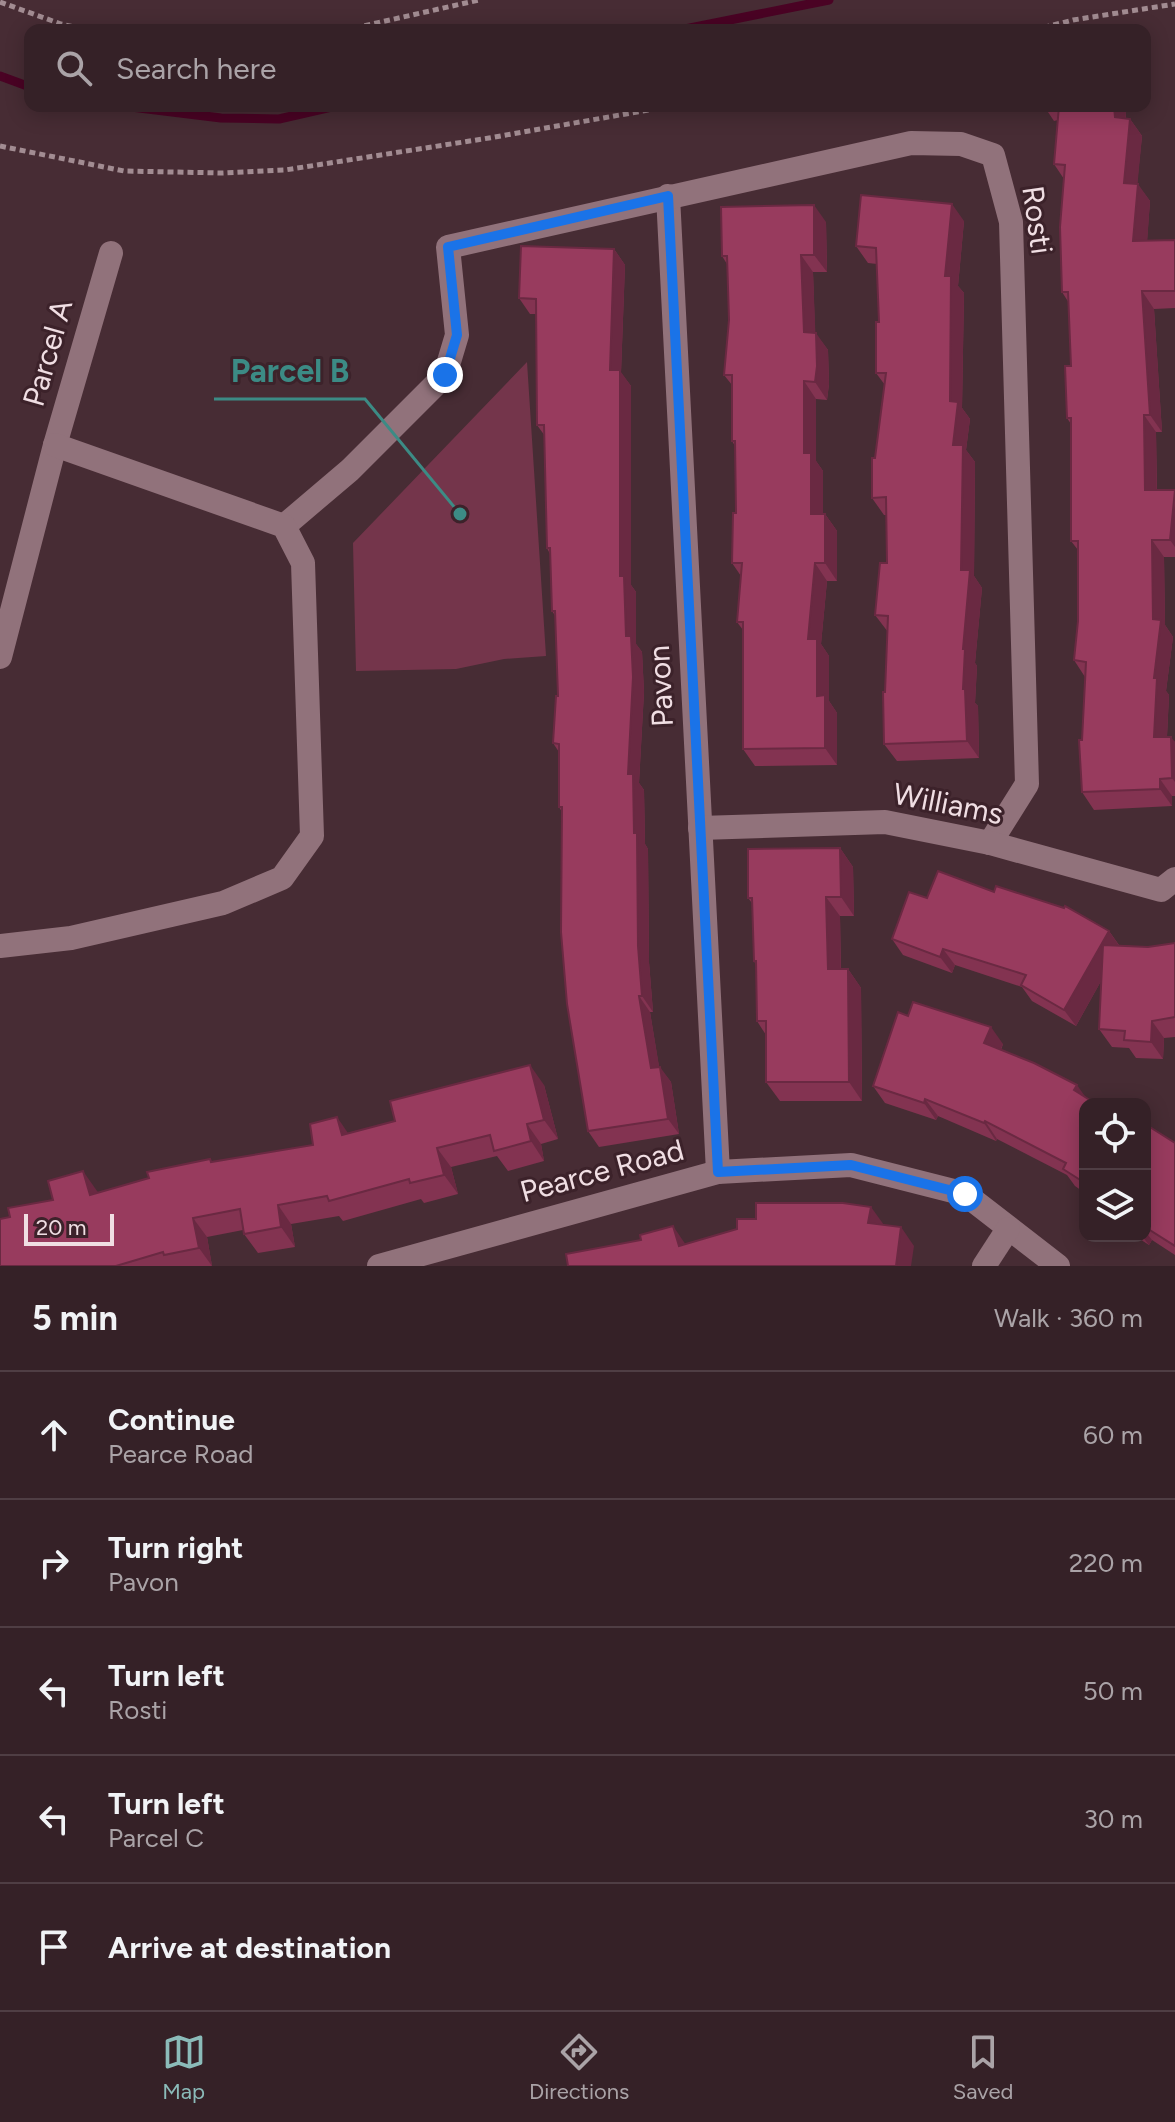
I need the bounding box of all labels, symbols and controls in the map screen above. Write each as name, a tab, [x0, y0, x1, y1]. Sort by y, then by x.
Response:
search box	[24, 24, 1151, 112]
icon: search	[52, 46, 96, 90]
text: Search here	[116, 50, 276, 87]
street label: Rosti	[1014, 183, 1061, 256]
street label: Parcel A	[15, 295, 81, 411]
callout: Parcel B	[214, 343, 365, 399]
text: Parcel B	[231, 352, 349, 390]
route end	[427, 357, 463, 393]
street label: Pavon	[640, 644, 681, 728]
street label: Williams	[890, 775, 1006, 832]
map controls	[1079, 1098, 1151, 1242]
button: locate	[1079, 1098, 1151, 1170]
street label: Pearce Road	[516, 1131, 688, 1210]
button: layers	[1079, 1170, 1151, 1242]
route start	[947, 1176, 983, 1212]
scale bar	[24, 1210, 114, 1246]
text: 20 m	[36, 1214, 87, 1241]
text: 5 min	[32, 1298, 118, 1339]
text: Walk · 360 m	[994, 1302, 1143, 1334]
text: Continue	[108, 1401, 235, 1438]
icon: ahead	[32, 1413, 76, 1457]
text: 60 m	[1083, 1419, 1143, 1451]
text: Pearce Road	[108, 1438, 254, 1470]
text: Turn right	[108, 1529, 243, 1566]
icon: right	[32, 1541, 76, 1585]
text: 220 m	[1069, 1547, 1143, 1579]
text: Pavon	[108, 1566, 179, 1598]
text: Turn left	[108, 1657, 225, 1694]
icon: left	[32, 1669, 76, 1713]
text: 50 m	[1083, 1675, 1143, 1707]
text: Rosti	[108, 1694, 167, 1726]
text: Turn left	[108, 1785, 225, 1822]
icon: left	[32, 1797, 76, 1841]
text: 30 m	[1084, 1803, 1143, 1835]
text: Parcel C	[108, 1822, 204, 1854]
icon: arrive	[32, 1925, 76, 1969]
text: Arrive at destination	[108, 1929, 391, 1966]
tab: Map	[162, 2030, 206, 2105]
tab: Directions	[529, 2030, 629, 2105]
tab: Saved	[953, 2030, 1013, 2105]

